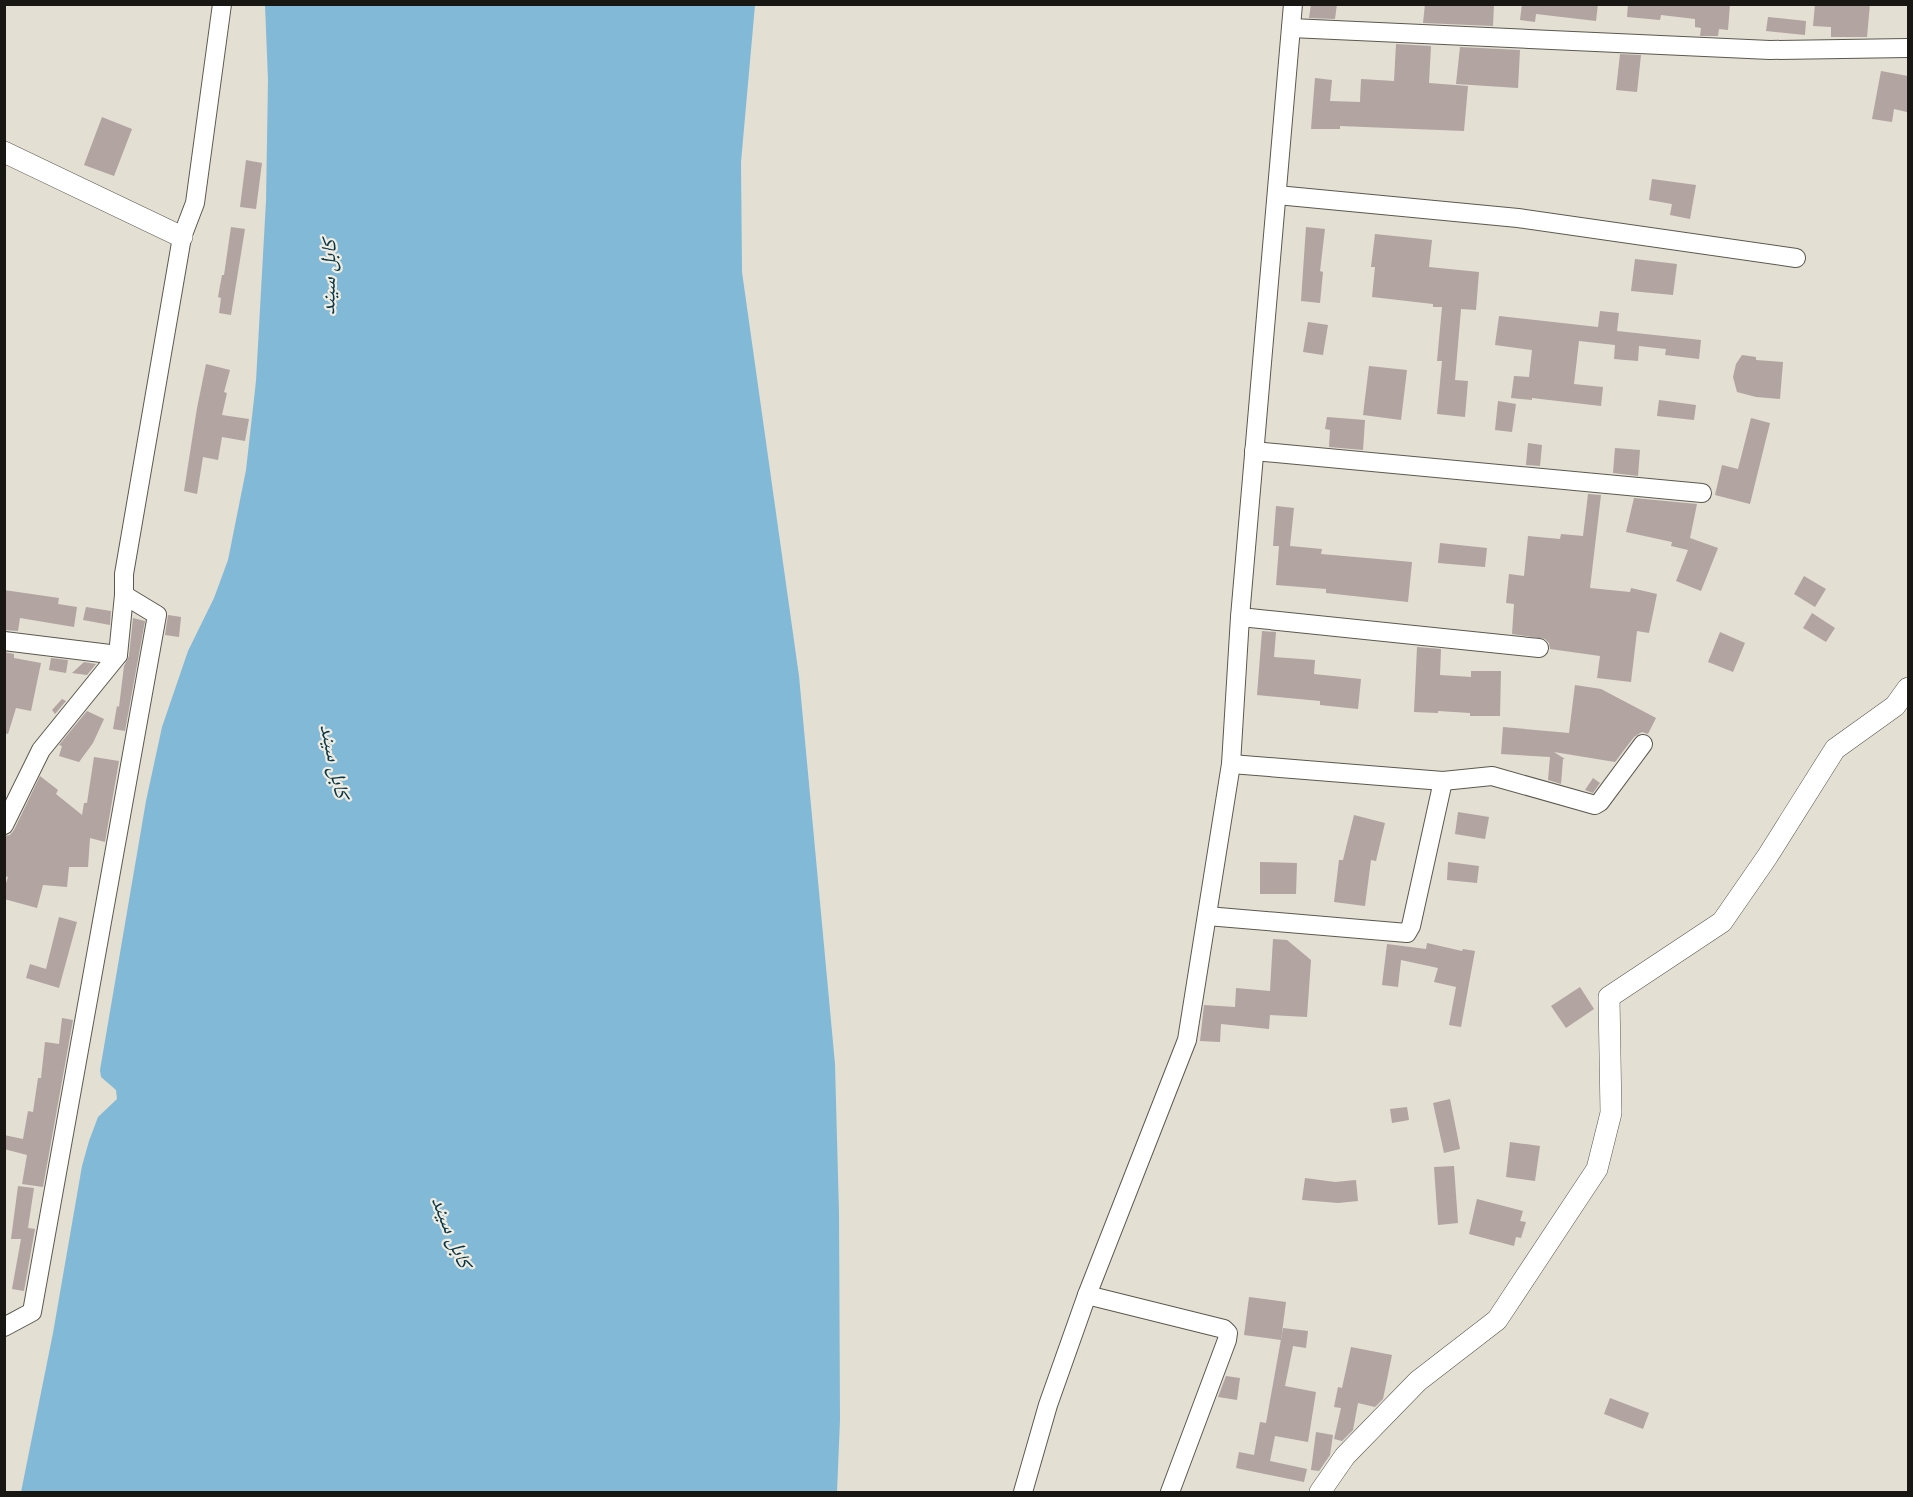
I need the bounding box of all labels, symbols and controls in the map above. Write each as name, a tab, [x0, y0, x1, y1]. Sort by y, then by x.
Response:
water label: کابل سيند	[313, 236, 343, 315]
water label: کابل سيند	[314, 721, 357, 804]
water label: کابل سيند	[425, 1192, 480, 1275]

